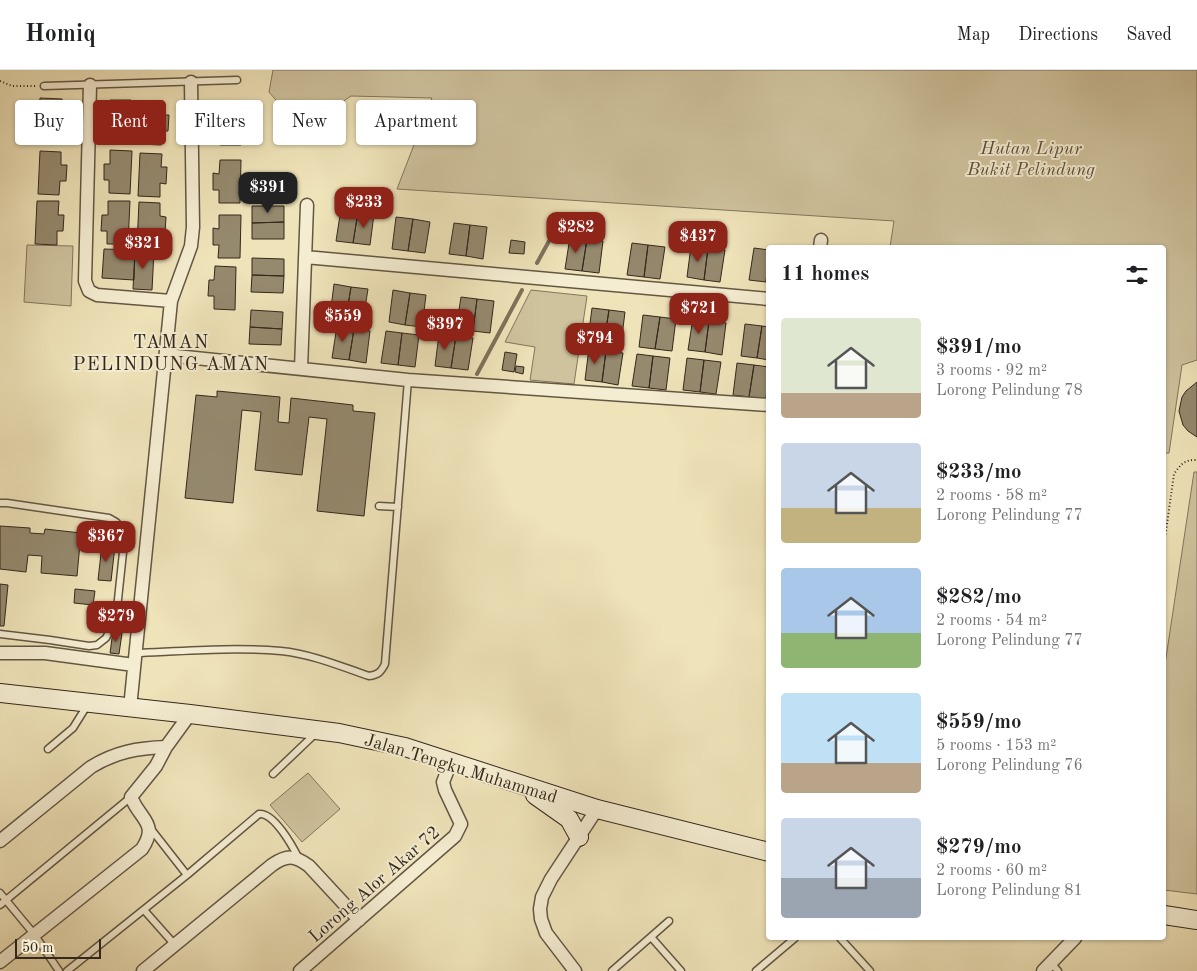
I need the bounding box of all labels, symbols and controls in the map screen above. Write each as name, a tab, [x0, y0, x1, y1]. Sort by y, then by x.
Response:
text: Homiq	[25, 23, 96, 47]
text: Map	[957, 26, 990, 44]
text: Directions	[1018, 26, 1098, 44]
text: Saved	[1126, 26, 1172, 44]
chip: Buy	[15, 100, 83, 145]
chip: Rent	[93, 100, 166, 145]
chip: Filters	[176, 100, 263, 145]
chip: New	[273, 100, 346, 145]
chip: Apartment	[356, 100, 476, 145]
park label: Hutan Lipur Bukit Pelindung	[966, 140, 1095, 179]
pin: $391	[238, 172, 298, 214]
text: $391	[249, 180, 287, 196]
pin: $233	[334, 186, 394, 229]
text: $233	[345, 195, 383, 211]
pin: $282	[546, 212, 606, 254]
text: $282	[557, 220, 595, 236]
pin: $437	[668, 220, 728, 263]
pin: $321	[113, 228, 173, 270]
text: $437	[679, 229, 717, 245]
text: $321	[124, 236, 162, 252]
icon: filters	[1123, 261, 1151, 289]
text: 11 homes	[781, 264, 869, 285]
pin: $721	[669, 292, 729, 335]
pin: $559	[313, 300, 373, 343]
text: $721	[680, 301, 718, 317]
pin: $397	[415, 308, 475, 351]
text: $559	[324, 309, 362, 325]
text: $397	[426, 317, 464, 333]
pin: $794	[565, 322, 625, 365]
text: $794	[576, 331, 614, 347]
district label: TAMAN PELINDUNG AMAN	[73, 334, 269, 375]
text: $391/mo	[936, 337, 1022, 358]
icon: home	[821, 338, 881, 398]
text: 3 rooms · 92 m²	[936, 363, 1047, 379]
text: Lorong Pelindung 78	[936, 383, 1083, 399]
text: $233/mo	[936, 462, 1022, 483]
icon: home	[821, 463, 881, 523]
text: 2 rooms · 58 m²	[936, 488, 1047, 504]
text: Lorong Pelindung 77	[936, 508, 1083, 524]
pin: $367	[76, 520, 136, 563]
text: $367	[87, 529, 125, 545]
text: $282/mo	[936, 587, 1022, 608]
icon: home	[821, 588, 881, 648]
pin: $279	[86, 600, 146, 643]
text: $279	[97, 609, 135, 625]
text: 2 rooms · 54 m²	[936, 613, 1047, 629]
text: Lorong Pelindung 77	[936, 633, 1083, 649]
text: $559/mo	[936, 712, 1022, 733]
icon: home	[821, 713, 881, 773]
street label: Jalan Tengku Muhammad	[362, 731, 559, 807]
text: 5 rooms · 153 m²	[936, 738, 1056, 754]
text: Lorong Pelindung 76	[936, 758, 1083, 774]
street label: Lorong Alor Akar 72	[306, 823, 444, 946]
text: $279/mo	[936, 837, 1022, 858]
icon: home	[821, 838, 881, 898]
text: 2 rooms · 60 m²	[936, 863, 1047, 879]
text: Lorong Pelindung 81	[936, 883, 1083, 899]
scale bar	[15, 936, 101, 959]
text: 50 m	[22, 941, 53, 955]

